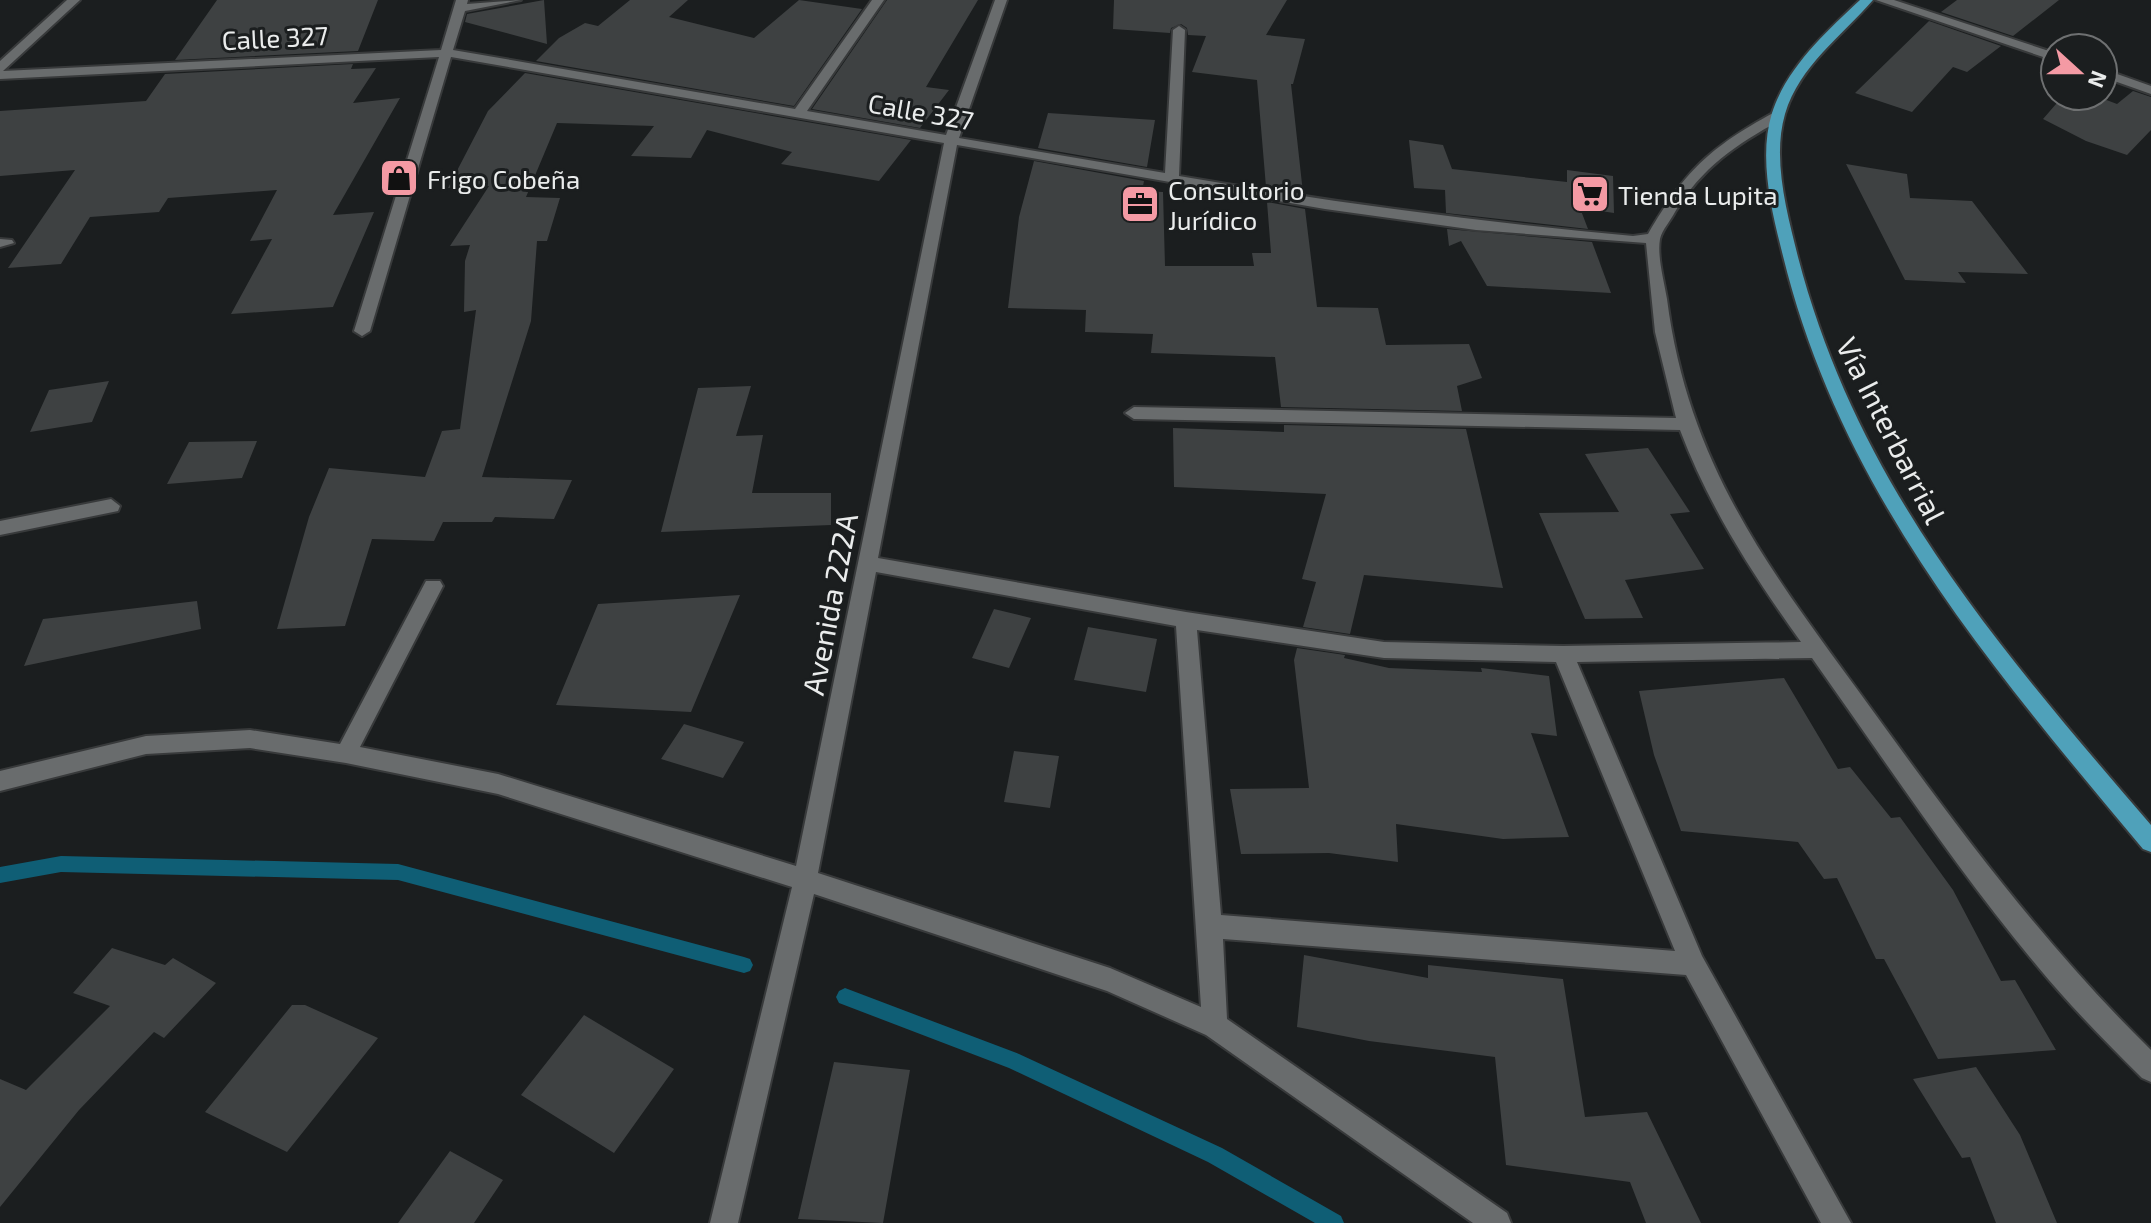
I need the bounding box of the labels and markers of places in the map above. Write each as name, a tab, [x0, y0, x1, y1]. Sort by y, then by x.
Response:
shop icon: Frigo Cobeña	[378, 157, 420, 199]
place label: Frigo Cobeña	[427, 163, 580, 194]
supermarket icon: Tienda Lupita	[1569, 173, 1611, 215]
place label: Consultorio Jurídico	[1168, 174, 1305, 235]
place label: Tienda Lupita	[1618, 179, 1777, 210]
office icon: Consultorio Jurídico	[1119, 183, 1161, 225]

